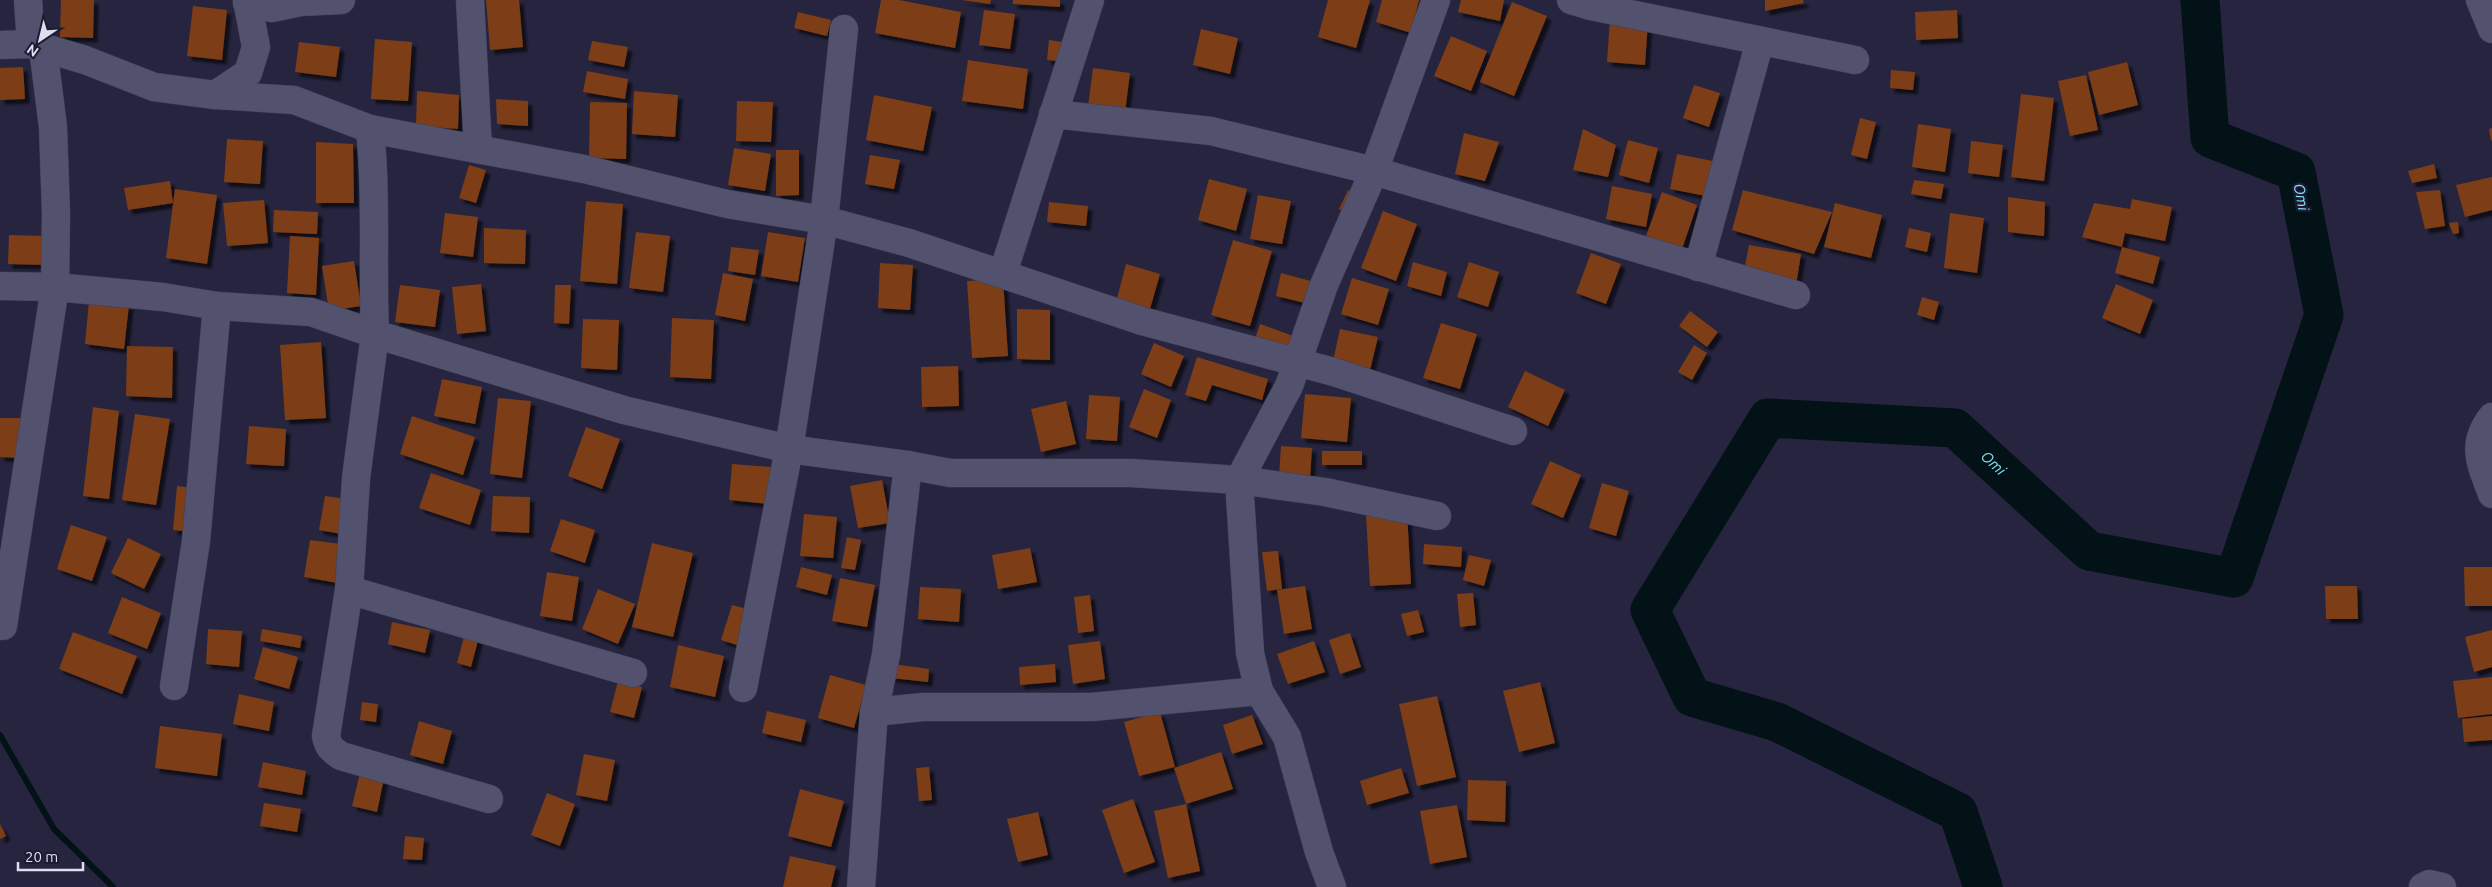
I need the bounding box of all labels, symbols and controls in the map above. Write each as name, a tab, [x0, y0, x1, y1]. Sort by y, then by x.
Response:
north arrow	[15, 15, 65, 65]
text: N	[24, 41, 41, 60]
water label: Omi	[2291, 182, 2313, 213]
water label: Omi	[1978, 447, 2010, 479]
scale bar	[18, 840, 82, 872]
text: 20 m	[25, 848, 58, 865]

